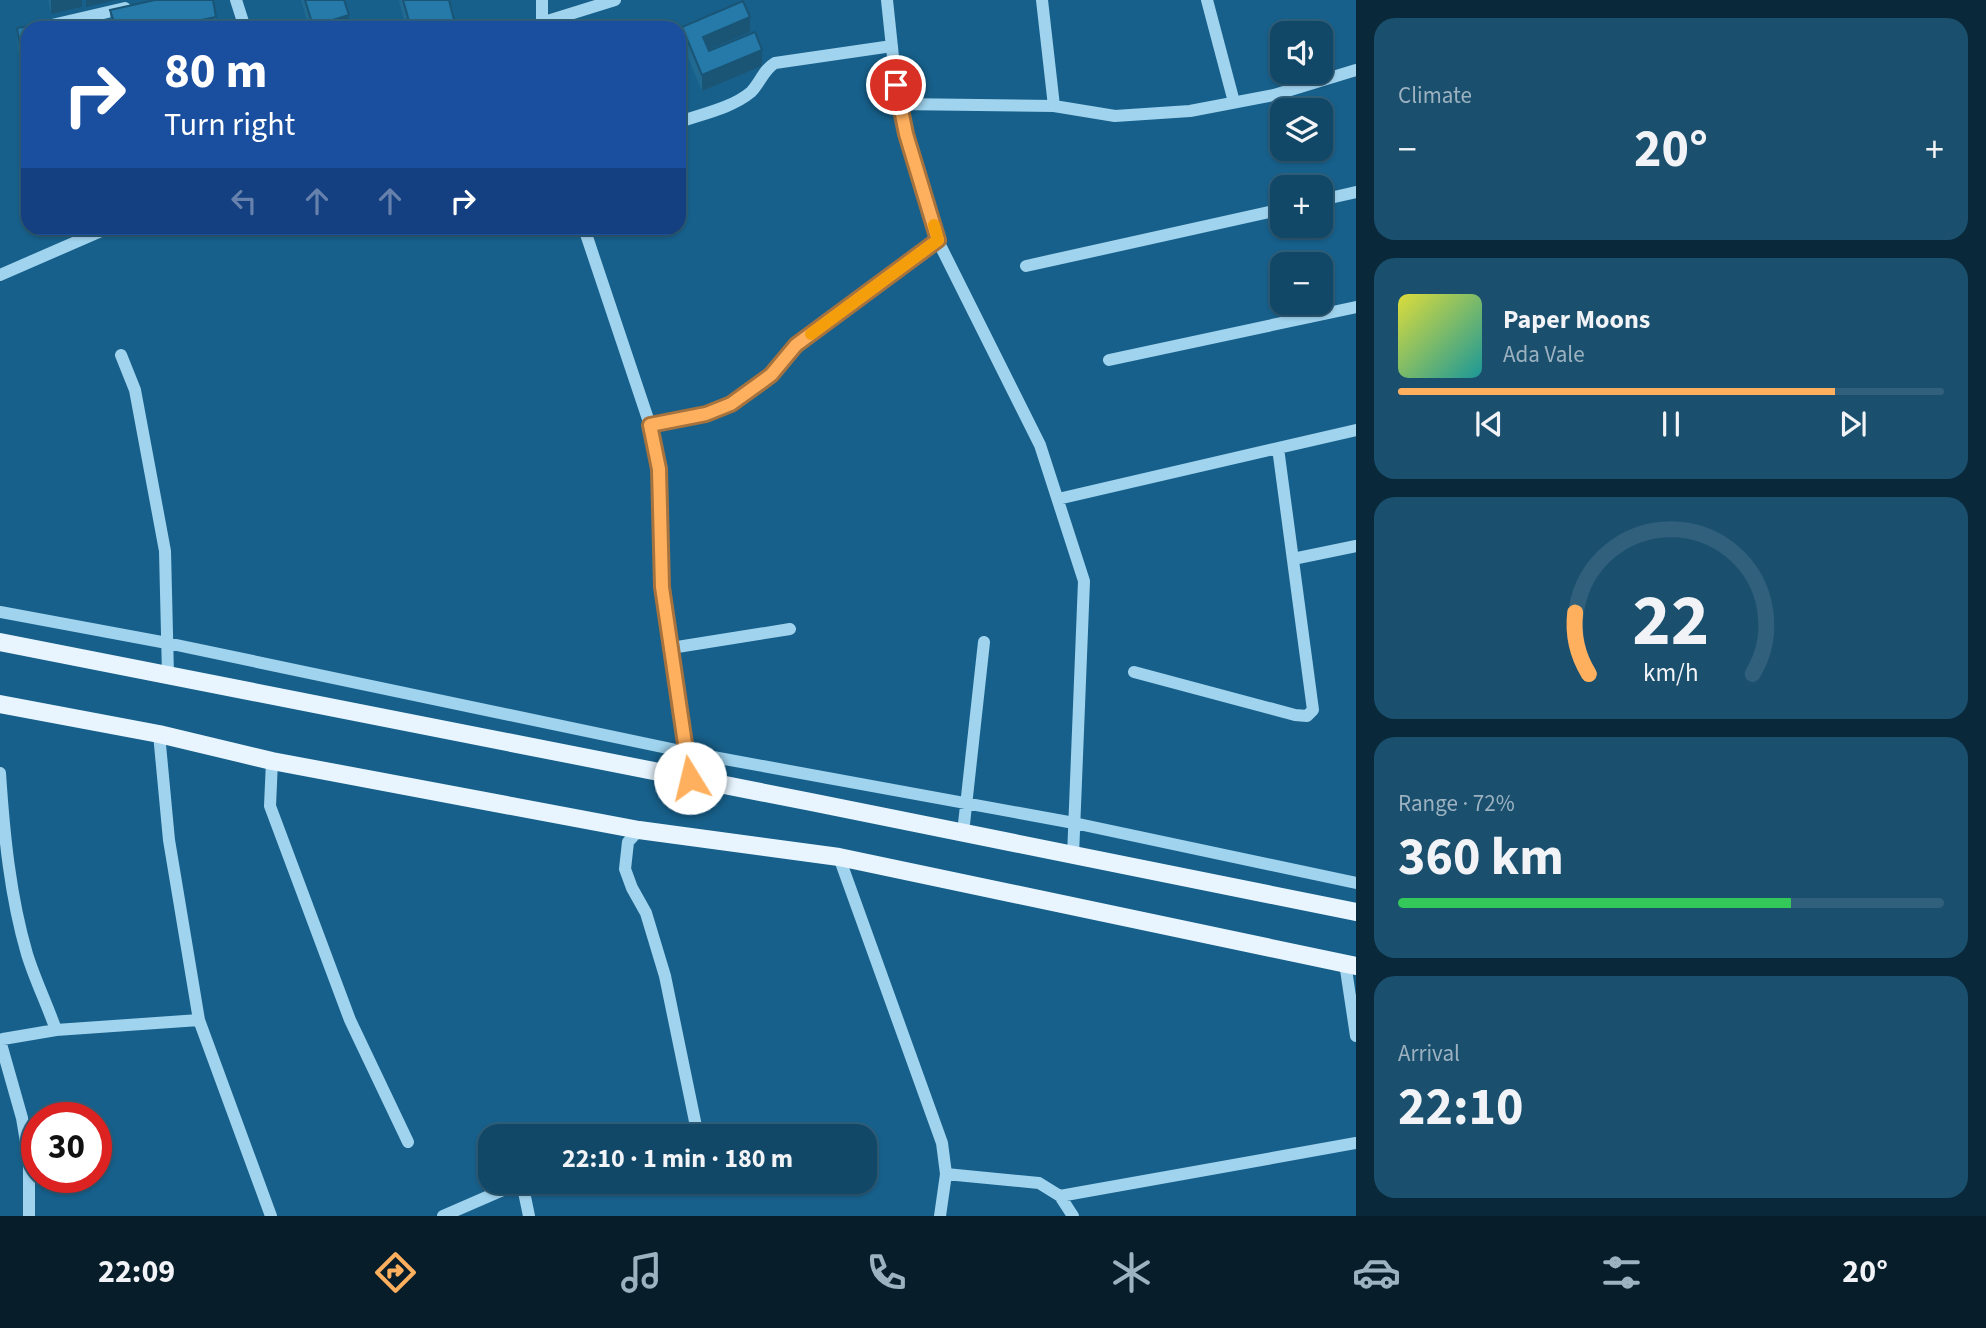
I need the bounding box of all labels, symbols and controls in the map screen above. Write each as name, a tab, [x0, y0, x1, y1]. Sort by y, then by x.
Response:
map controls	[1270, 21, 1333, 315]
button: sound	[1270, 21, 1333, 84]
text: 80 m	[164, 37, 268, 107]
icon: right	[49, 49, 140, 140]
pin	[866, 55, 926, 115]
icon: arrive	[877, 66, 915, 104]
text: Climate	[1398, 79, 1472, 112]
button: layers	[1270, 98, 1333, 161]
text: Turn right	[164, 102, 295, 148]
text: 20°	[1634, 113, 1708, 187]
text: −	[1398, 123, 1417, 177]
text: +	[1925, 123, 1944, 177]
button: +	[1270, 175, 1333, 238]
icon: left	[225, 182, 263, 220]
icon: ahead	[298, 182, 336, 220]
icon: ahead	[371, 182, 409, 220]
icon: right	[444, 182, 482, 220]
button: −	[1270, 252, 1333, 315]
text: Paper Moons	[1503, 301, 1650, 338]
text: Ada Vale	[1503, 338, 1585, 371]
icon: previous	[1470, 405, 1508, 443]
icon: pause	[1652, 405, 1690, 443]
icon: next	[1834, 405, 1872, 443]
text: 22	[1633, 569, 1709, 673]
text: km/h	[1643, 655, 1699, 691]
position arrow	[653, 741, 727, 815]
text: Range · 72%	[1398, 787, 1515, 820]
text: 360 km	[1398, 821, 1564, 895]
text: Arrival	[1398, 1037, 1460, 1070]
text: 22:10	[1398, 1071, 1523, 1145]
speed limit sign: 30	[21, 1102, 112, 1193]
text: 22:10 · 1 min · 180 m	[562, 1140, 793, 1177]
icon: directions	[371, 1248, 420, 1297]
icon: music	[617, 1248, 666, 1297]
icon: phone	[862, 1248, 911, 1297]
icon: climate	[1107, 1248, 1156, 1297]
icon: car	[1352, 1248, 1401, 1297]
icon: filters	[1597, 1248, 1646, 1297]
text: 22:09	[98, 1249, 175, 1295]
text: 20°	[1842, 1249, 1888, 1295]

